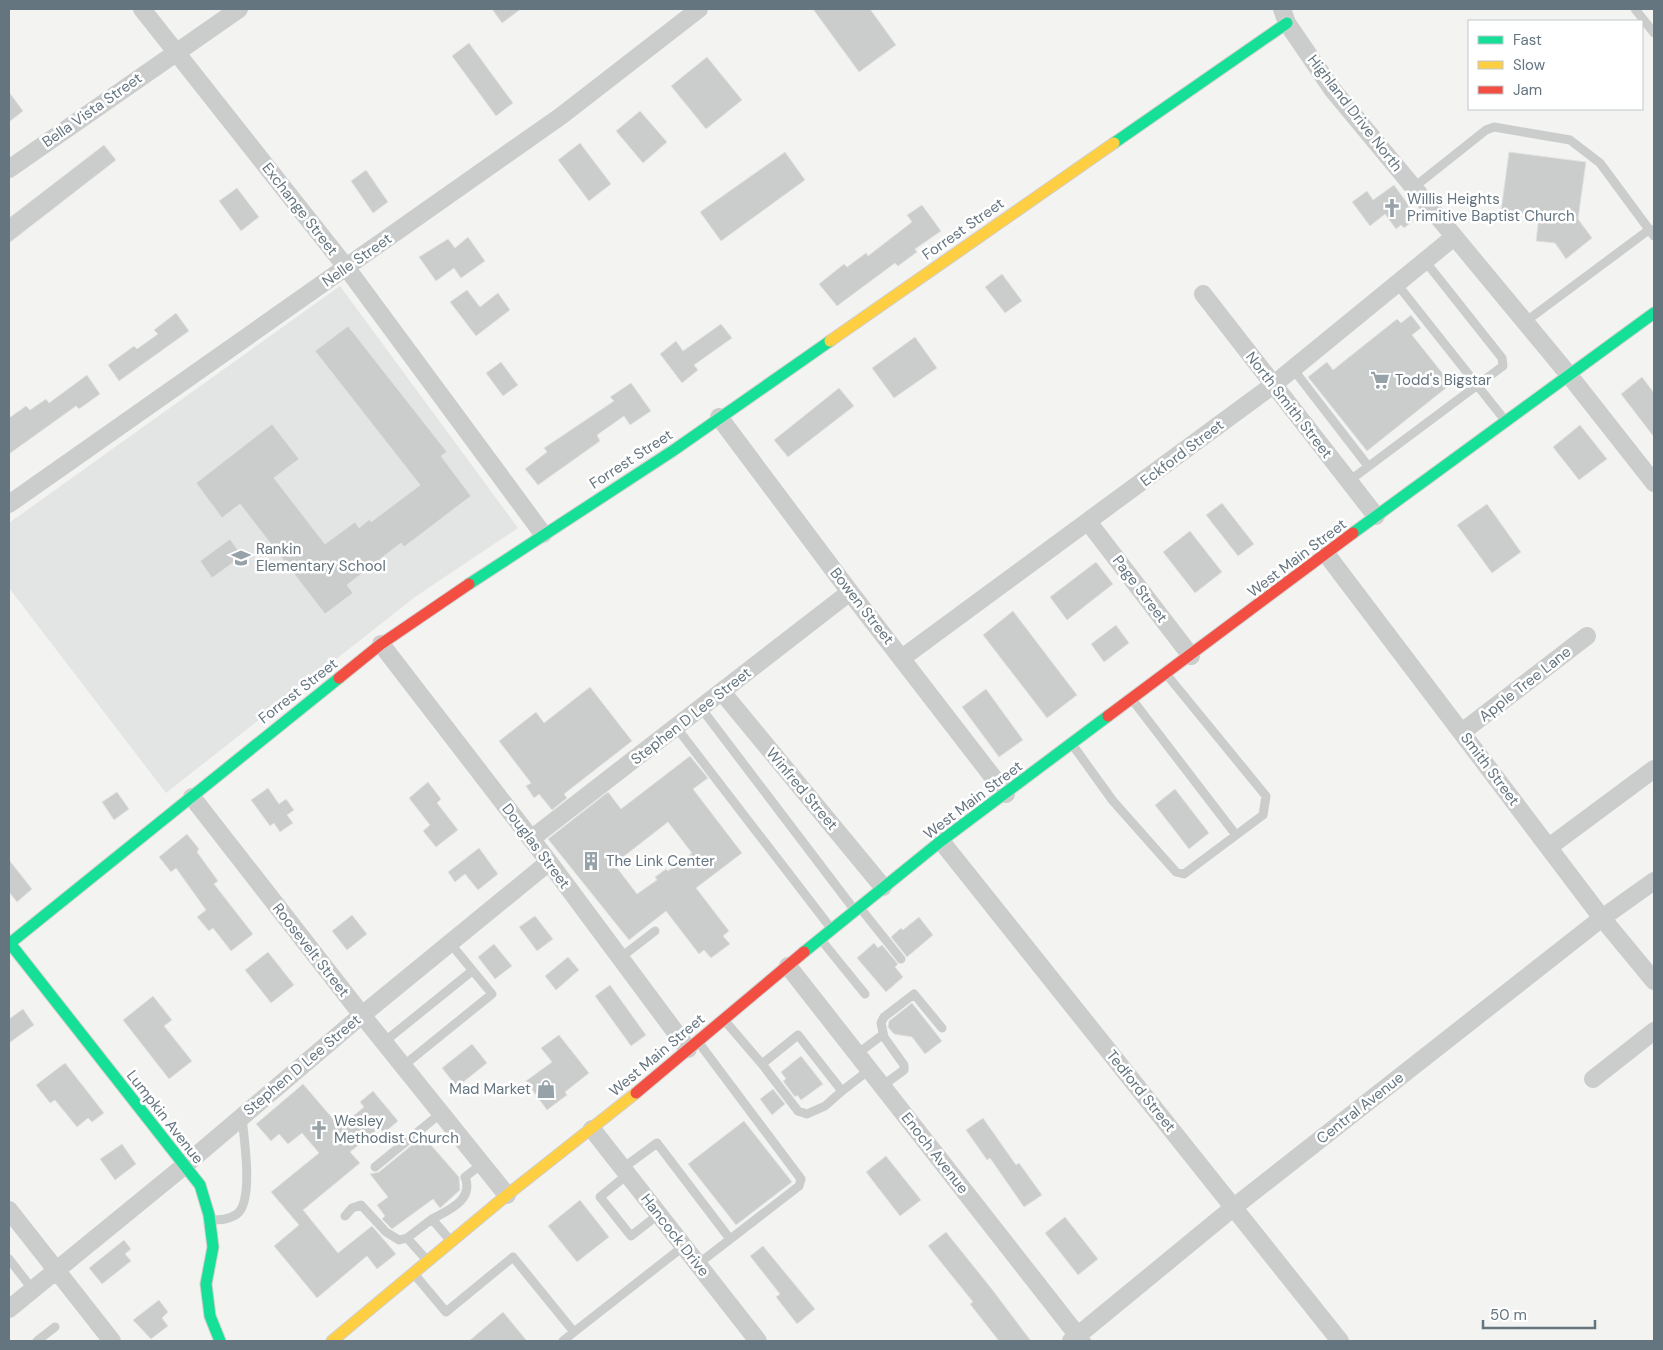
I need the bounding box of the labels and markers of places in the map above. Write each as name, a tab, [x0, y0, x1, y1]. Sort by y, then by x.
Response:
place label: Willis Heights Primitive Baptist Church	[1407, 189, 1575, 226]
church icon: Willis Heights Primitive Baptist Church	[1381, 197, 1403, 219]
supermarket icon: Todd's Bigstar	[1369, 369, 1391, 391]
place label: Todd's Bigstar	[1395, 370, 1492, 390]
place label: Rankin Elementary School	[256, 539, 386, 576]
school or university icon: Rankin Elementary School	[230, 547, 252, 569]
building icon: The Link Center	[580, 850, 602, 872]
place label: The Link Center	[606, 851, 715, 871]
shop icon: Mad Market	[535, 1078, 557, 1100]
place label: Mad Market	[449, 1079, 531, 1099]
place label: Wesley Methodist Church	[334, 1111, 459, 1148]
church icon: Wesley Methodist Church	[308, 1119, 330, 1141]

